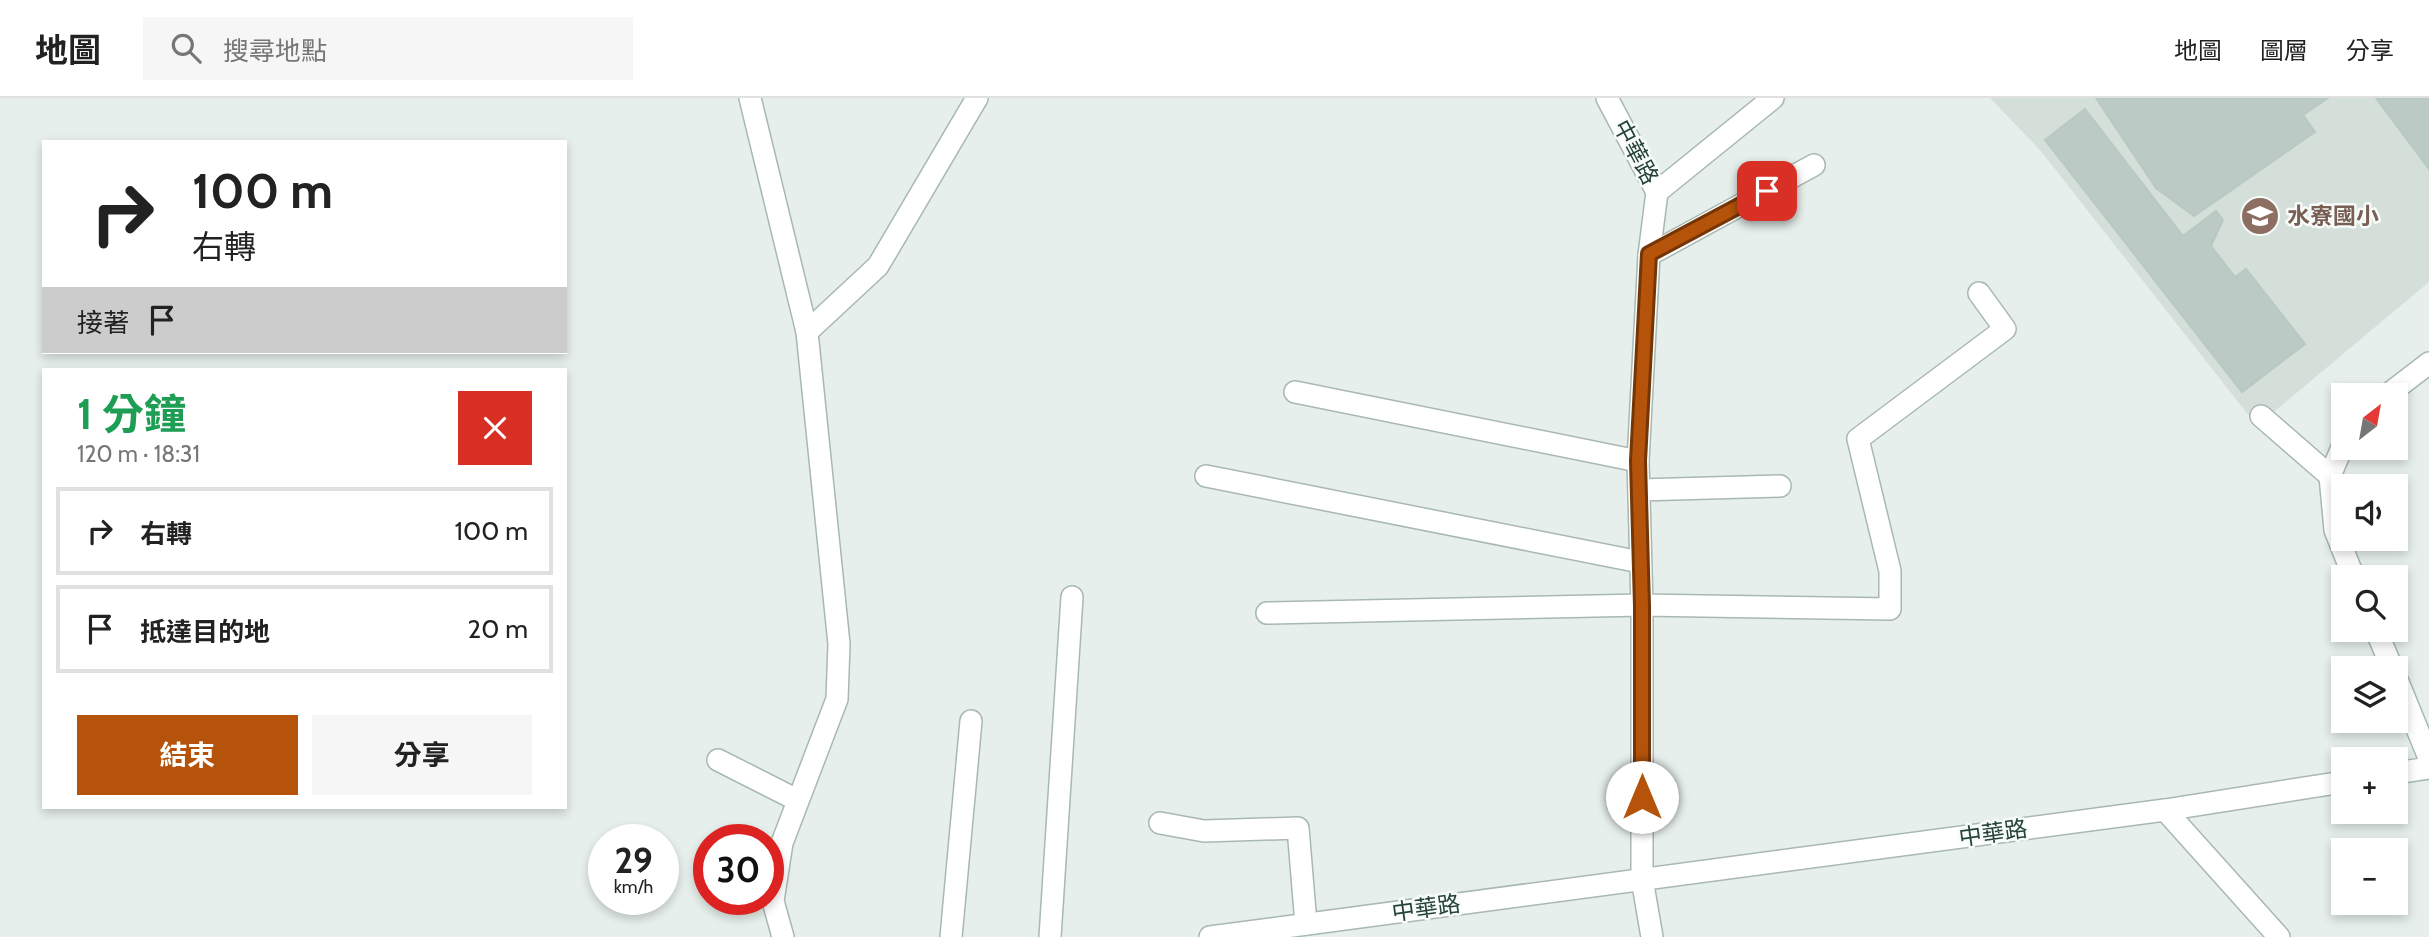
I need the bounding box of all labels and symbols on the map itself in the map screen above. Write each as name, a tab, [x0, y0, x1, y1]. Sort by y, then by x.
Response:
street label: 中華路	[1607, 115, 1665, 189]
pin	[1737, 161, 1797, 221]
school or university icon: 水寮國小	[2239, 195, 2281, 237]
place label: 水寮國小	[2287, 202, 2379, 230]
north arrow	[2331, 383, 2408, 460]
position arrow	[1605, 760, 1679, 834]
street label: 中華路	[1957, 814, 2029, 852]
speed limit sign: 30	[693, 824, 784, 915]
street label: 中華路	[1390, 889, 1462, 927]

